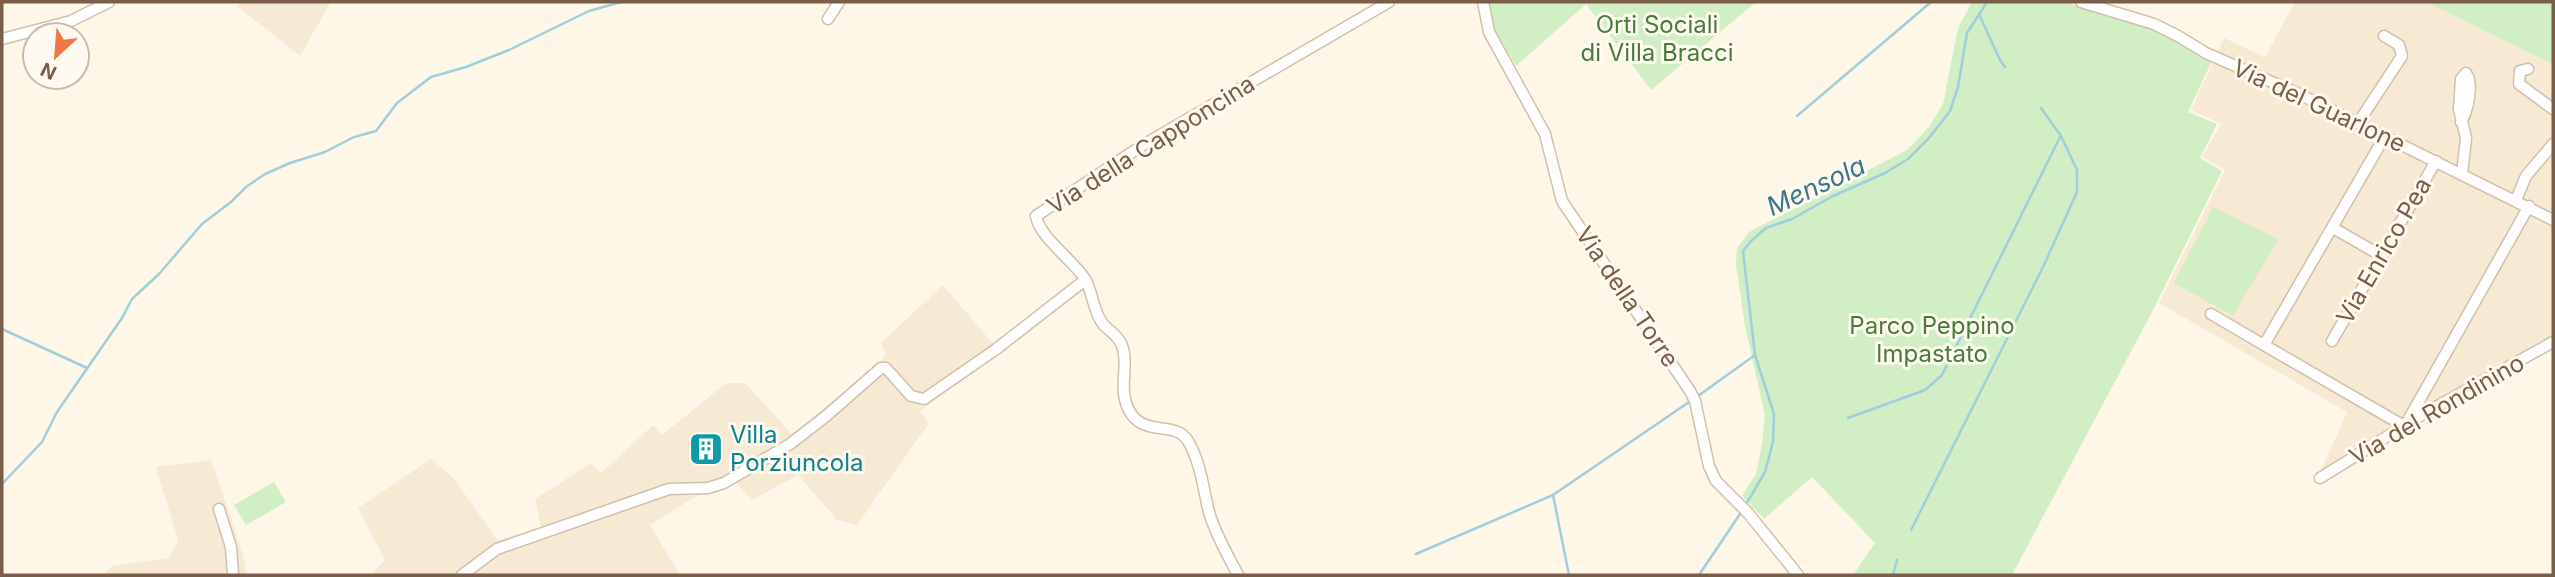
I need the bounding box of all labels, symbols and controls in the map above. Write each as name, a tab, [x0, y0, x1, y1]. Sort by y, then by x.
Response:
park label: Orti Sociali di Villa Bracci	[1581, 10, 1733, 67]
north arrow	[21, 21, 91, 91]
street label: Via del Guarlone	[2228, 53, 2410, 158]
text: N	[37, 57, 60, 84]
street label: Via della Capponcina	[1042, 69, 1260, 220]
water label: Mensola	[1761, 149, 1870, 222]
street label: Via Enrico Pea	[2330, 172, 2437, 329]
street label: Via della Torre	[1570, 221, 1685, 372]
park label: Parco Peppino Impastato	[1849, 311, 2015, 368]
street label: Via del Rondinino	[2344, 348, 2529, 471]
place label: Villa Porziuncola	[730, 420, 863, 477]
building icon: Villa Porziuncola	[687, 430, 725, 468]

